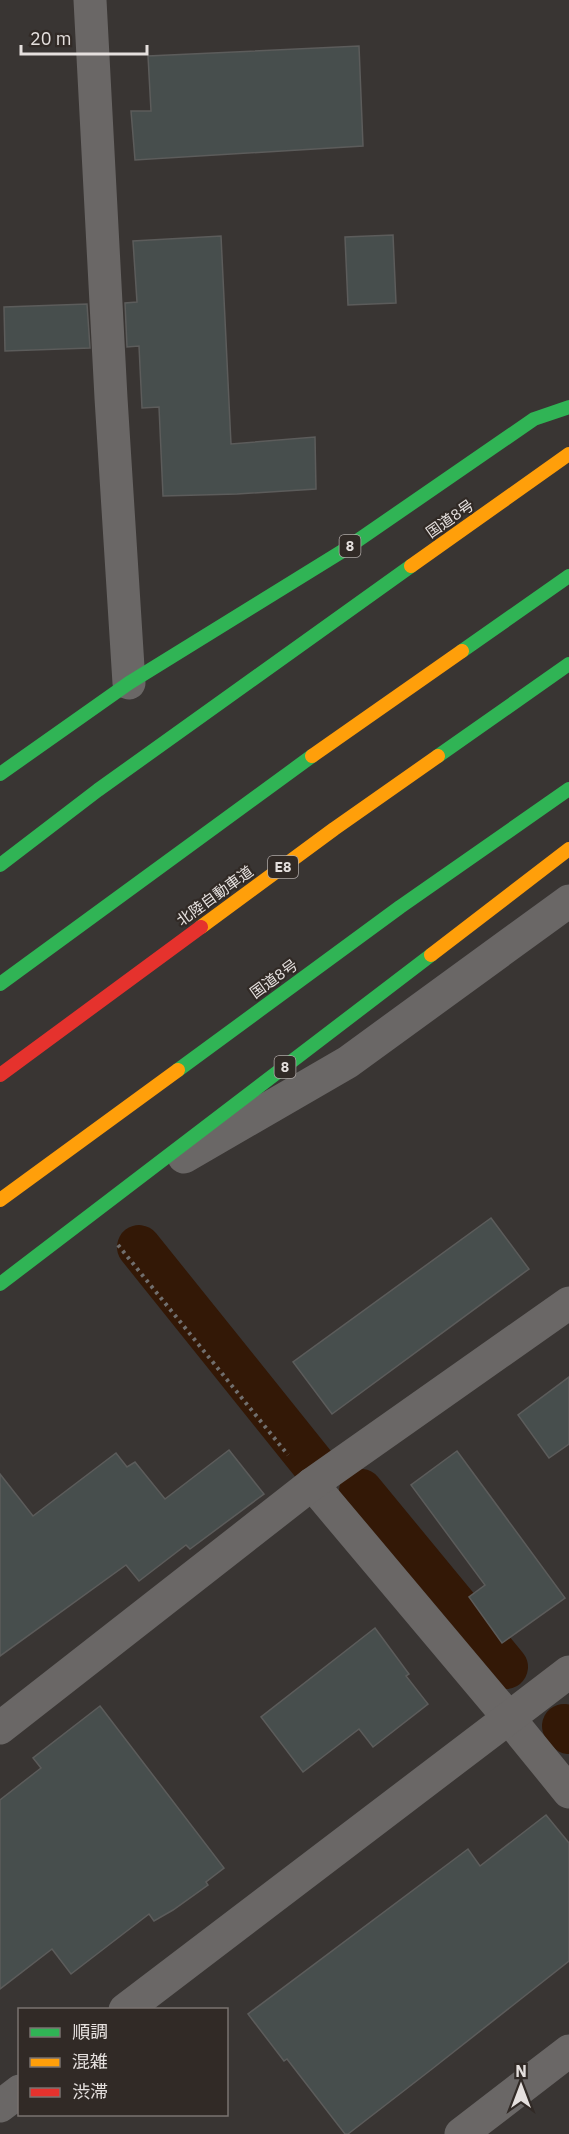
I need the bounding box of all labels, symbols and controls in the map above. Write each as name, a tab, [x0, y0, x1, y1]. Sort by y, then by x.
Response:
scale bar	[21, 18, 147, 56]
text: 20 m	[30, 27, 72, 50]
street label: 国道8号	[422, 495, 477, 542]
road number: 8	[340, 535, 360, 557]
road number: E8	[268, 856, 298, 878]
street label: 北陸自動車道	[173, 861, 257, 930]
street label: 国道8号	[246, 955, 301, 1002]
road number: 8	[274, 1056, 296, 1078]
legend	[18, 2008, 228, 2116]
text: 順調	[72, 2020, 108, 2043]
text: 混雑	[72, 2050, 108, 2073]
north arrow	[491, 2056, 551, 2116]
text: N	[515, 2061, 527, 2081]
text: 渋滞	[72, 2080, 108, 2103]

